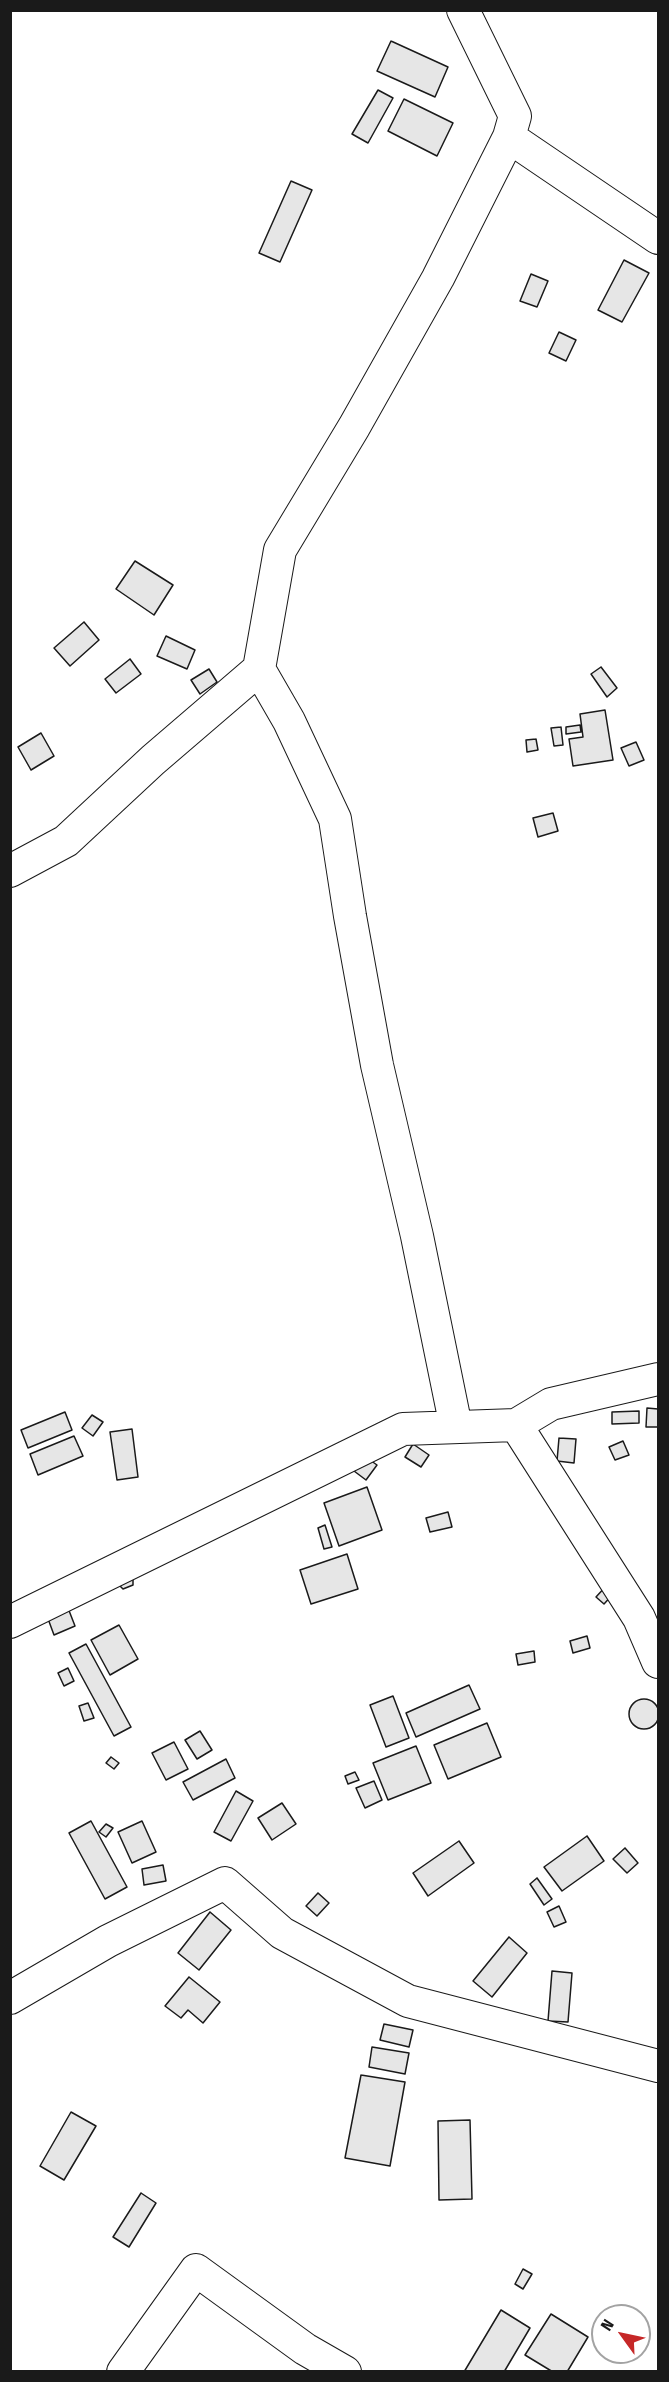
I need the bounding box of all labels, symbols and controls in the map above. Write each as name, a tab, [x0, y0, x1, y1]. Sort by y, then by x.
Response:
north arrow	[591, 2304, 651, 2364]
text: N	[597, 2316, 618, 2334]

